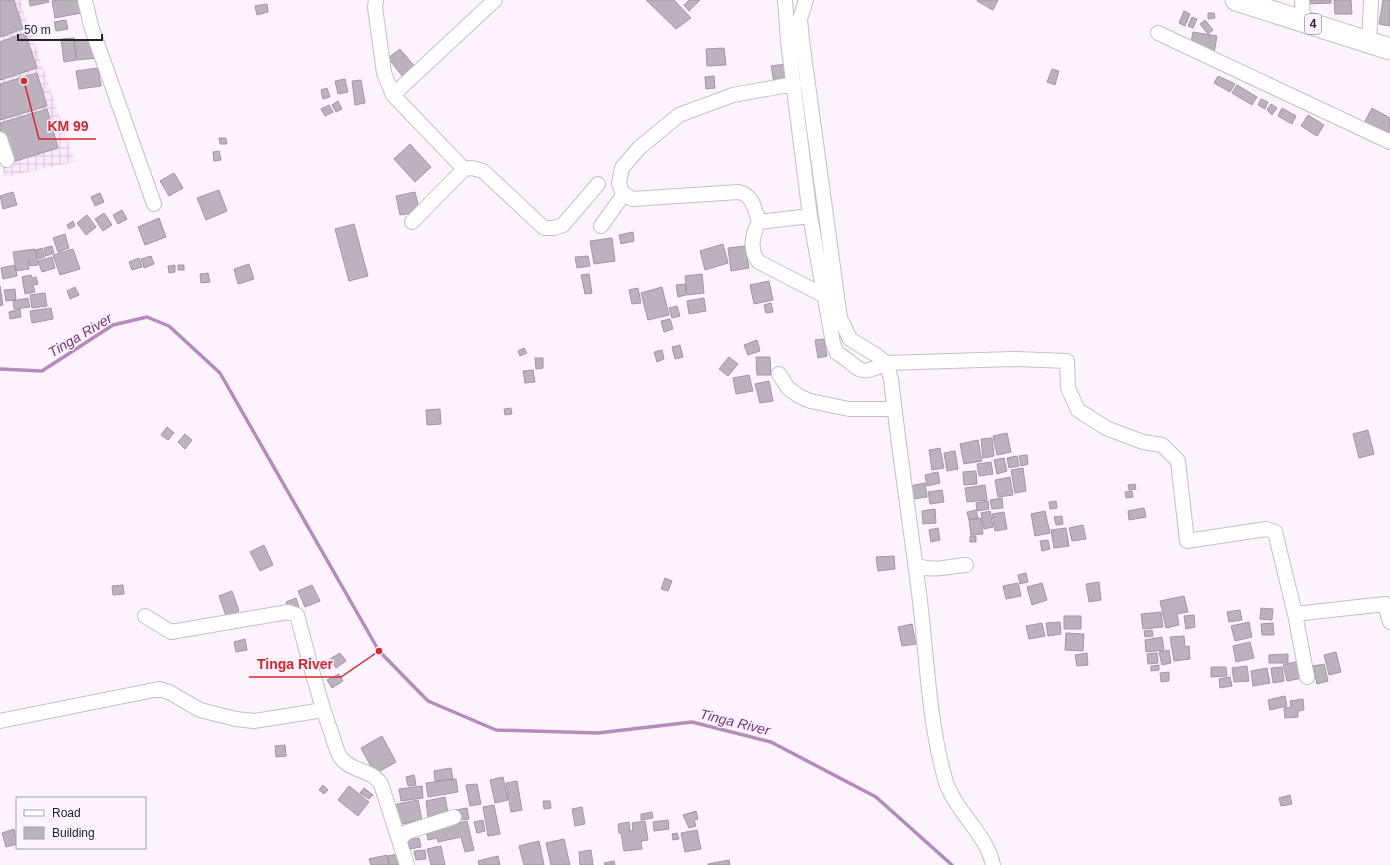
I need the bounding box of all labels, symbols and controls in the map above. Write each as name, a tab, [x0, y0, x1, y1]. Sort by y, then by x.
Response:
road number: 4	[1305, 14, 1321, 34]
scale bar	[18, 16, 102, 42]
text: 50 m	[24, 23, 51, 37]
callout: KM 99	[39, 113, 96, 139]
text: KM 99	[47, 118, 89, 134]
water label: Tinga River	[45, 309, 116, 360]
callout: Tinga River	[249, 651, 341, 677]
text: Tinga River	[257, 656, 334, 672]
water label: Tinga River	[698, 706, 773, 739]
legend	[16, 797, 146, 849]
text: Road	[52, 806, 81, 820]
text: Building	[52, 826, 95, 840]

